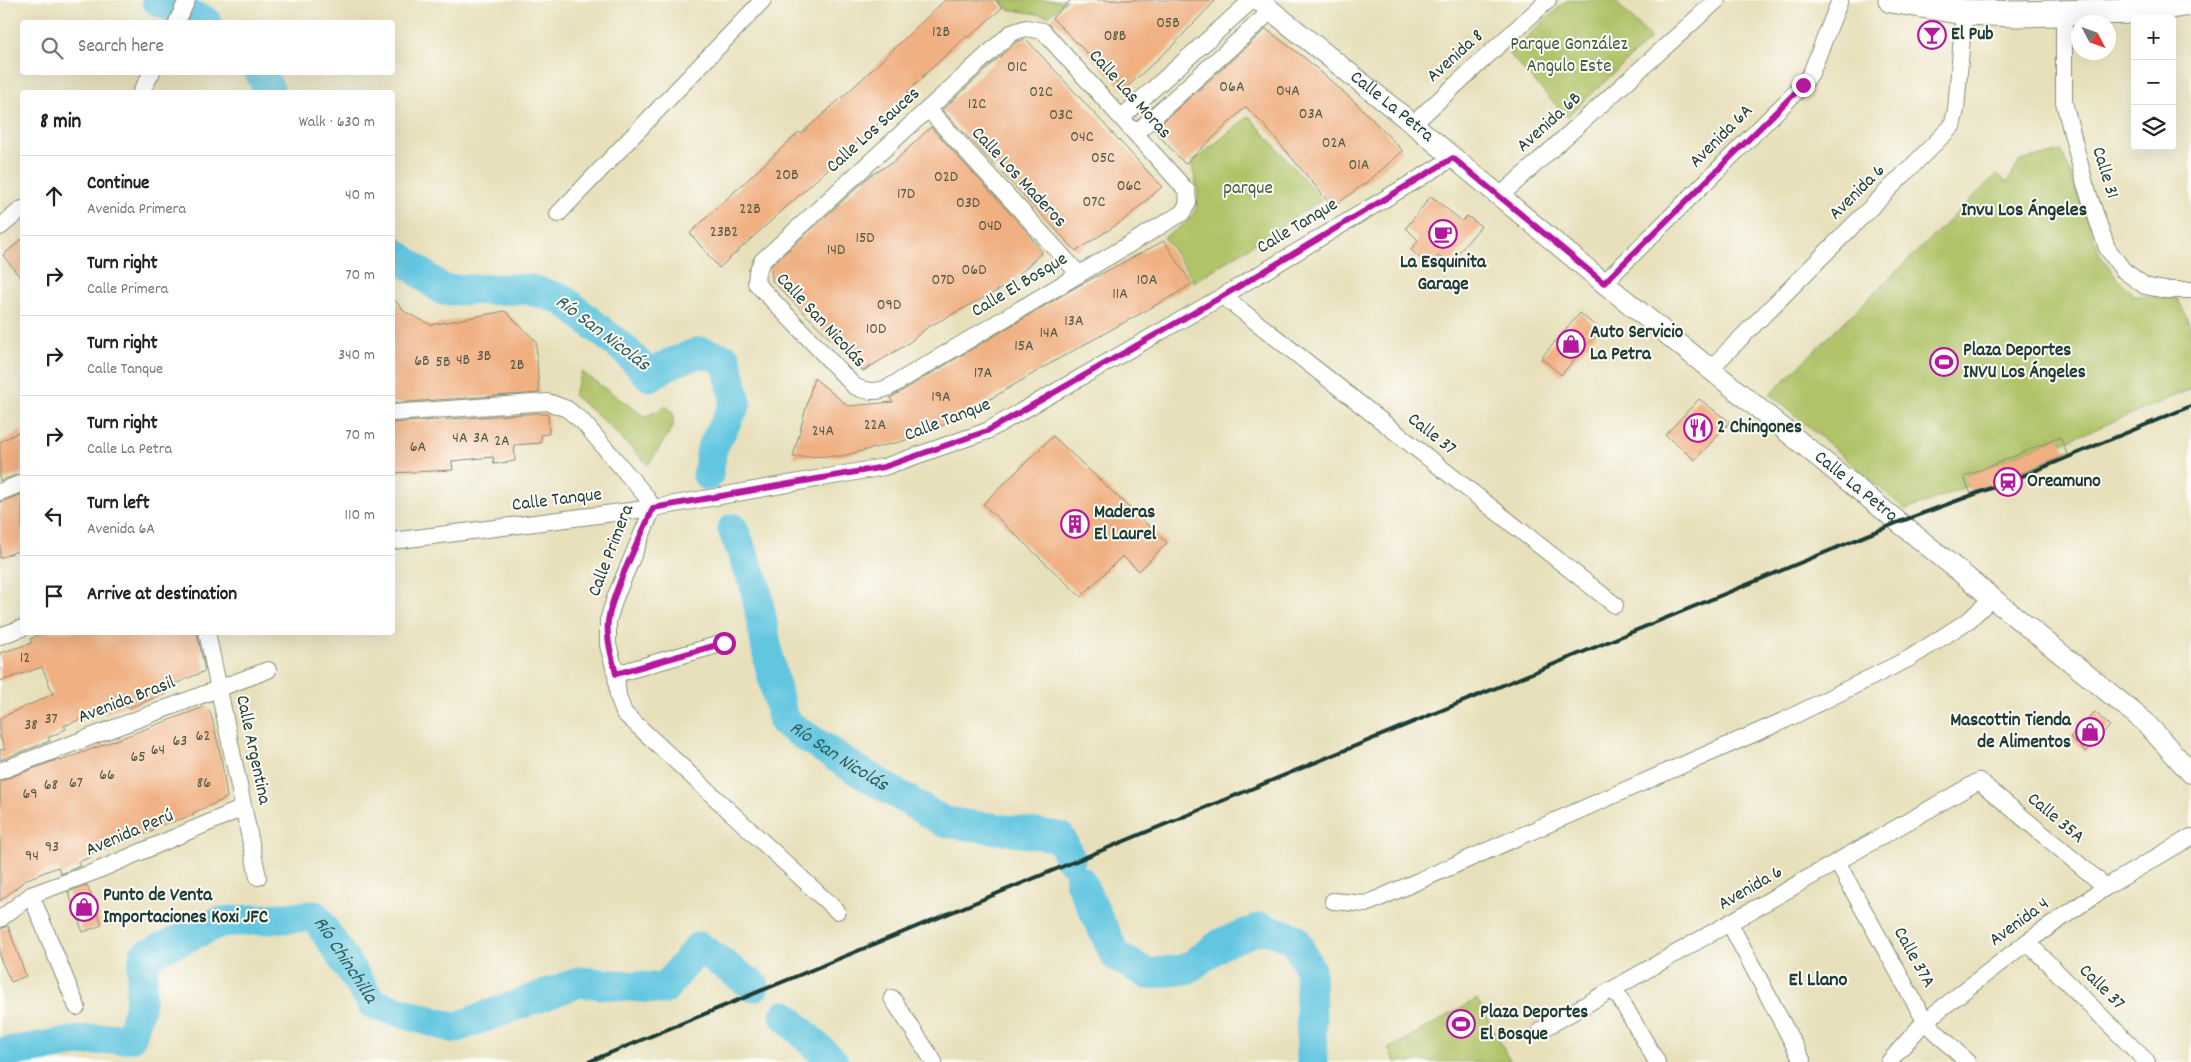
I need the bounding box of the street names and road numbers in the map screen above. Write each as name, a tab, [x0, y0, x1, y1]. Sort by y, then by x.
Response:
street label: Avenida 8	[1421, 24, 1491, 90]
street label: Calle Las Moras	[1081, 44, 1177, 146]
street label: Calle La Petra	[1344, 65, 1440, 150]
street label: Calle Los Sauces	[821, 81, 927, 181]
street label: Avenida 6B	[1511, 86, 1589, 160]
street label: Avenida 6A	[1684, 99, 1760, 175]
street label: Calle Los Maderos	[964, 121, 1072, 235]
street label: Calle 31	[2083, 144, 2125, 202]
street label: Avenida 6	[1824, 159, 1892, 227]
street label: Calle Tanque	[1252, 192, 1344, 262]
street label: Calle El Bosque	[967, 247, 1073, 325]
street label: Calle San Nicolás	[769, 267, 871, 375]
street label: Calle Tanque	[901, 392, 995, 450]
street label: Calle 37	[1401, 407, 1461, 463]
street label: Calle La Petra	[1808, 445, 1904, 530]
street label: Calle Tanque	[511, 482, 603, 520]
street label: Calle Primera	[582, 500, 642, 601]
street label: Avenida Brasil	[75, 670, 180, 732]
street label: Calle Argentina	[227, 693, 277, 808]
street label: Calle 35A	[2020, 787, 2090, 851]
street label: Avenida Perú	[82, 803, 178, 865]
street label: Avenida 6	[1714, 860, 1788, 918]
street label: Avenida 4	[1984, 892, 2056, 954]
street label: Calle 37A	[1885, 923, 1941, 993]
street label: Calle 37	[2072, 959, 2130, 1017]

